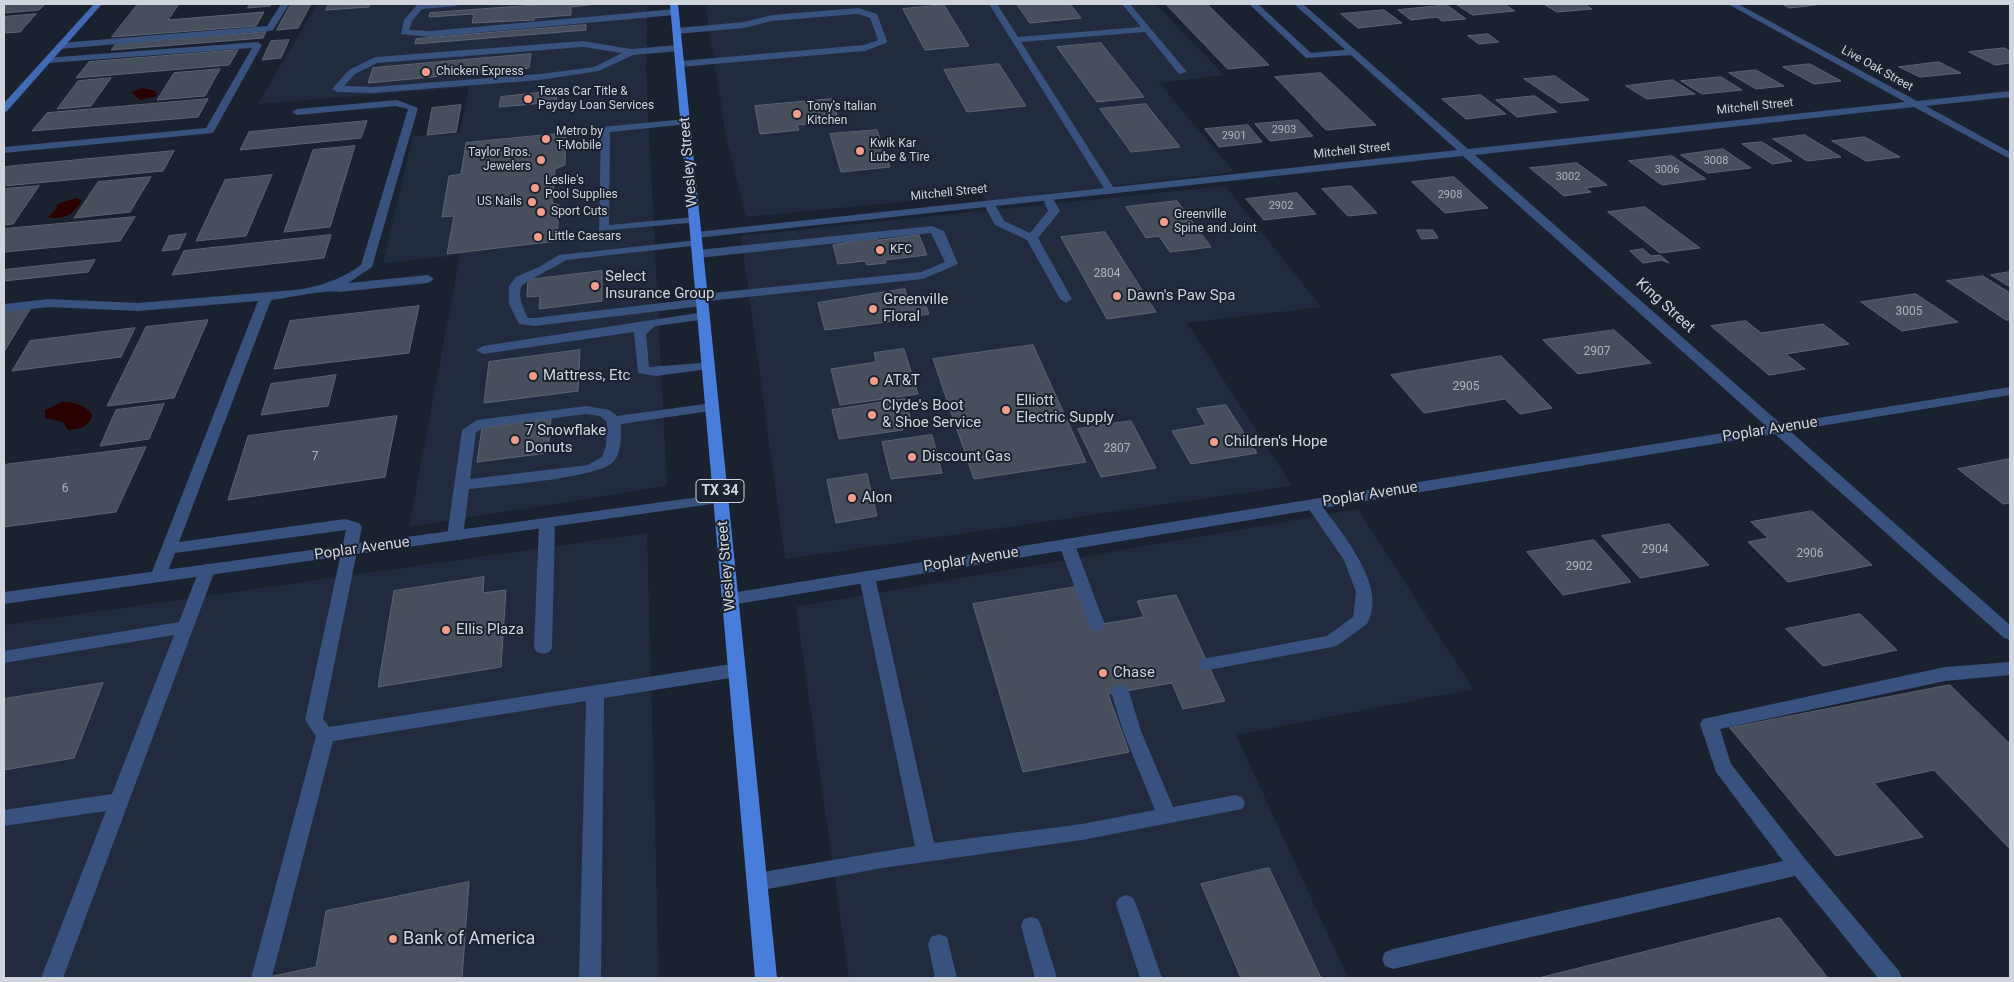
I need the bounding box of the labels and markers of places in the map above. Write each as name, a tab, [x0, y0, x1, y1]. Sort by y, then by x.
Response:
place label: Chicken Express	[436, 65, 524, 79]
marker: Chicken Express	[420, 66, 432, 78]
place label: Texas Car Title & Payday Loan Services	[538, 85, 654, 113]
marker: Texas Car Title & Payday Loan Services	[522, 93, 534, 105]
place label: Tony's Italian Kitchen	[807, 100, 876, 128]
marker: Tony's Italian Kitchen	[791, 108, 803, 120]
place label: Metro by T-Mobile	[556, 125, 603, 153]
marker: Metro by T-Mobile	[540, 133, 552, 145]
place label: Kwik Kar Lube & Tire	[870, 137, 930, 165]
marker: Kwik Kar Lube & Tire	[854, 145, 866, 157]
place label: Taylor Bros. Jewelers	[468, 146, 531, 174]
marker: Taylor Bros. Jewelers	[535, 154, 547, 166]
place label: Leslie's Pool Supplies	[545, 174, 618, 202]
marker: Leslie's Pool Supplies	[529, 182, 541, 194]
place label: US Nails	[477, 195, 522, 209]
marker: US Nails	[526, 196, 538, 208]
place label: Sport Cuts	[551, 205, 608, 219]
marker: Sport Cuts	[535, 206, 547, 218]
place label: Greenville Spine and Joint	[1174, 208, 1257, 236]
marker: Greenville Spine and Joint	[1158, 216, 1170, 228]
place label: Little Caesars	[548, 230, 621, 244]
marker: Little Caesars	[532, 231, 544, 243]
place label: KFC	[890, 243, 912, 257]
marker: KFC	[874, 244, 886, 256]
place label: Select Insurance Group	[605, 268, 715, 303]
marker: Select Insurance Group	[589, 280, 601, 292]
place label: Dawn's Paw Spa	[1127, 287, 1235, 305]
marker: Dawn's Paw Spa	[1111, 290, 1123, 302]
place label: Greenville Floral	[883, 291, 949, 326]
marker: Greenville Floral	[867, 303, 879, 315]
place label: Mattress, Etc	[543, 367, 630, 385]
marker: Mattress, Etc	[527, 370, 539, 382]
place label: AT&T	[884, 372, 920, 390]
marker: AT&T	[868, 375, 880, 387]
place label: Elliott Electric Supply	[1016, 392, 1114, 427]
place label: Clyde's Boot & Shoe Service	[882, 397, 981, 432]
marker: Elliott Electric Supply	[1000, 404, 1012, 416]
marker: Clyde's Boot & Shoe Service	[866, 409, 878, 421]
place label: 7 Snowflake Donuts	[525, 422, 606, 457]
place label: Children's Hope	[1224, 433, 1327, 451]
marker: 7 Snowflake Donuts	[509, 434, 521, 446]
marker: Children's Hope	[1208, 436, 1220, 448]
place label: Discount Gas	[922, 448, 1011, 466]
marker: Discount Gas	[906, 451, 918, 463]
place label: Alon	[862, 489, 892, 507]
marker: Alon	[846, 492, 858, 504]
place label: Ellis Plaza	[456, 621, 524, 639]
marker: Ellis Plaza	[440, 624, 452, 636]
place label: Chase	[1113, 664, 1155, 682]
marker: Chase	[1097, 667, 1109, 679]
place label: Bank of America	[403, 928, 535, 950]
marker: Bank of America	[387, 933, 399, 945]

